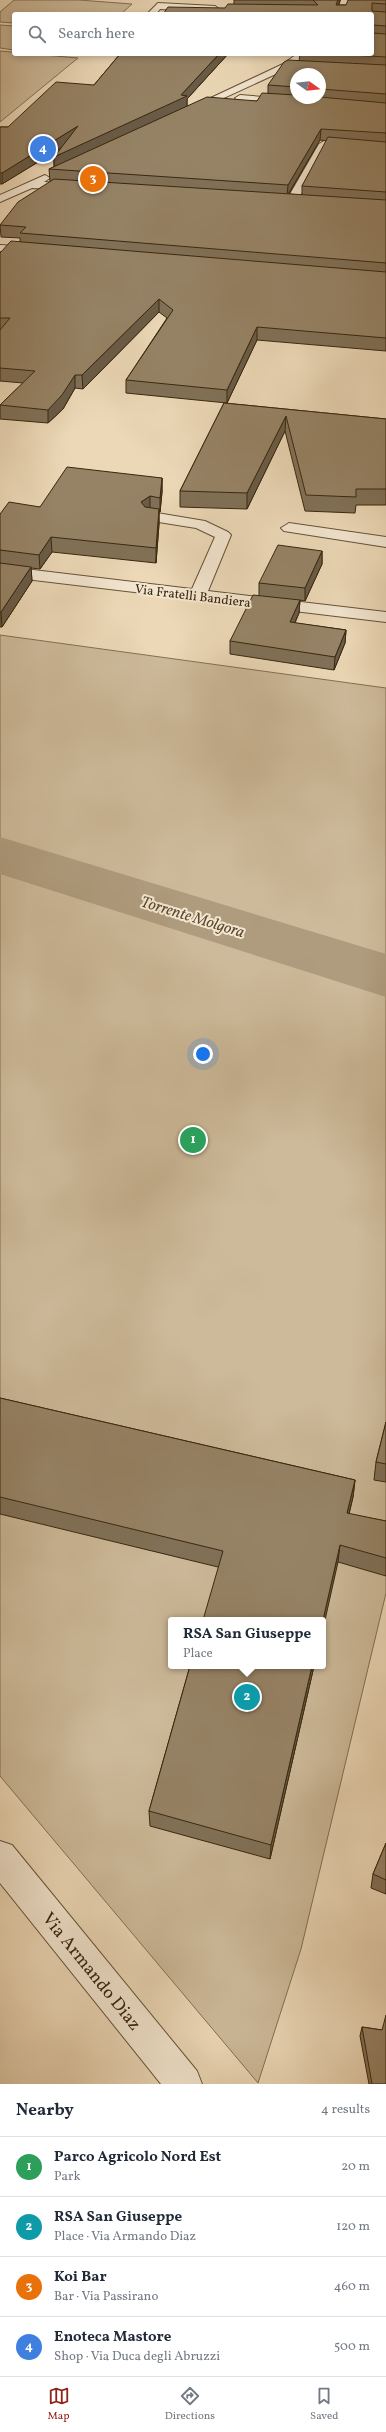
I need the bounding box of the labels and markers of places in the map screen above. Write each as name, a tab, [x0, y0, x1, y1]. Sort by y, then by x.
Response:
pin: 4	[30, 134, 56, 164]
pin: 3	[80, 164, 106, 194]
pin: 1	[180, 1125, 206, 1155]
pin: 2	[234, 1682, 260, 1712]

